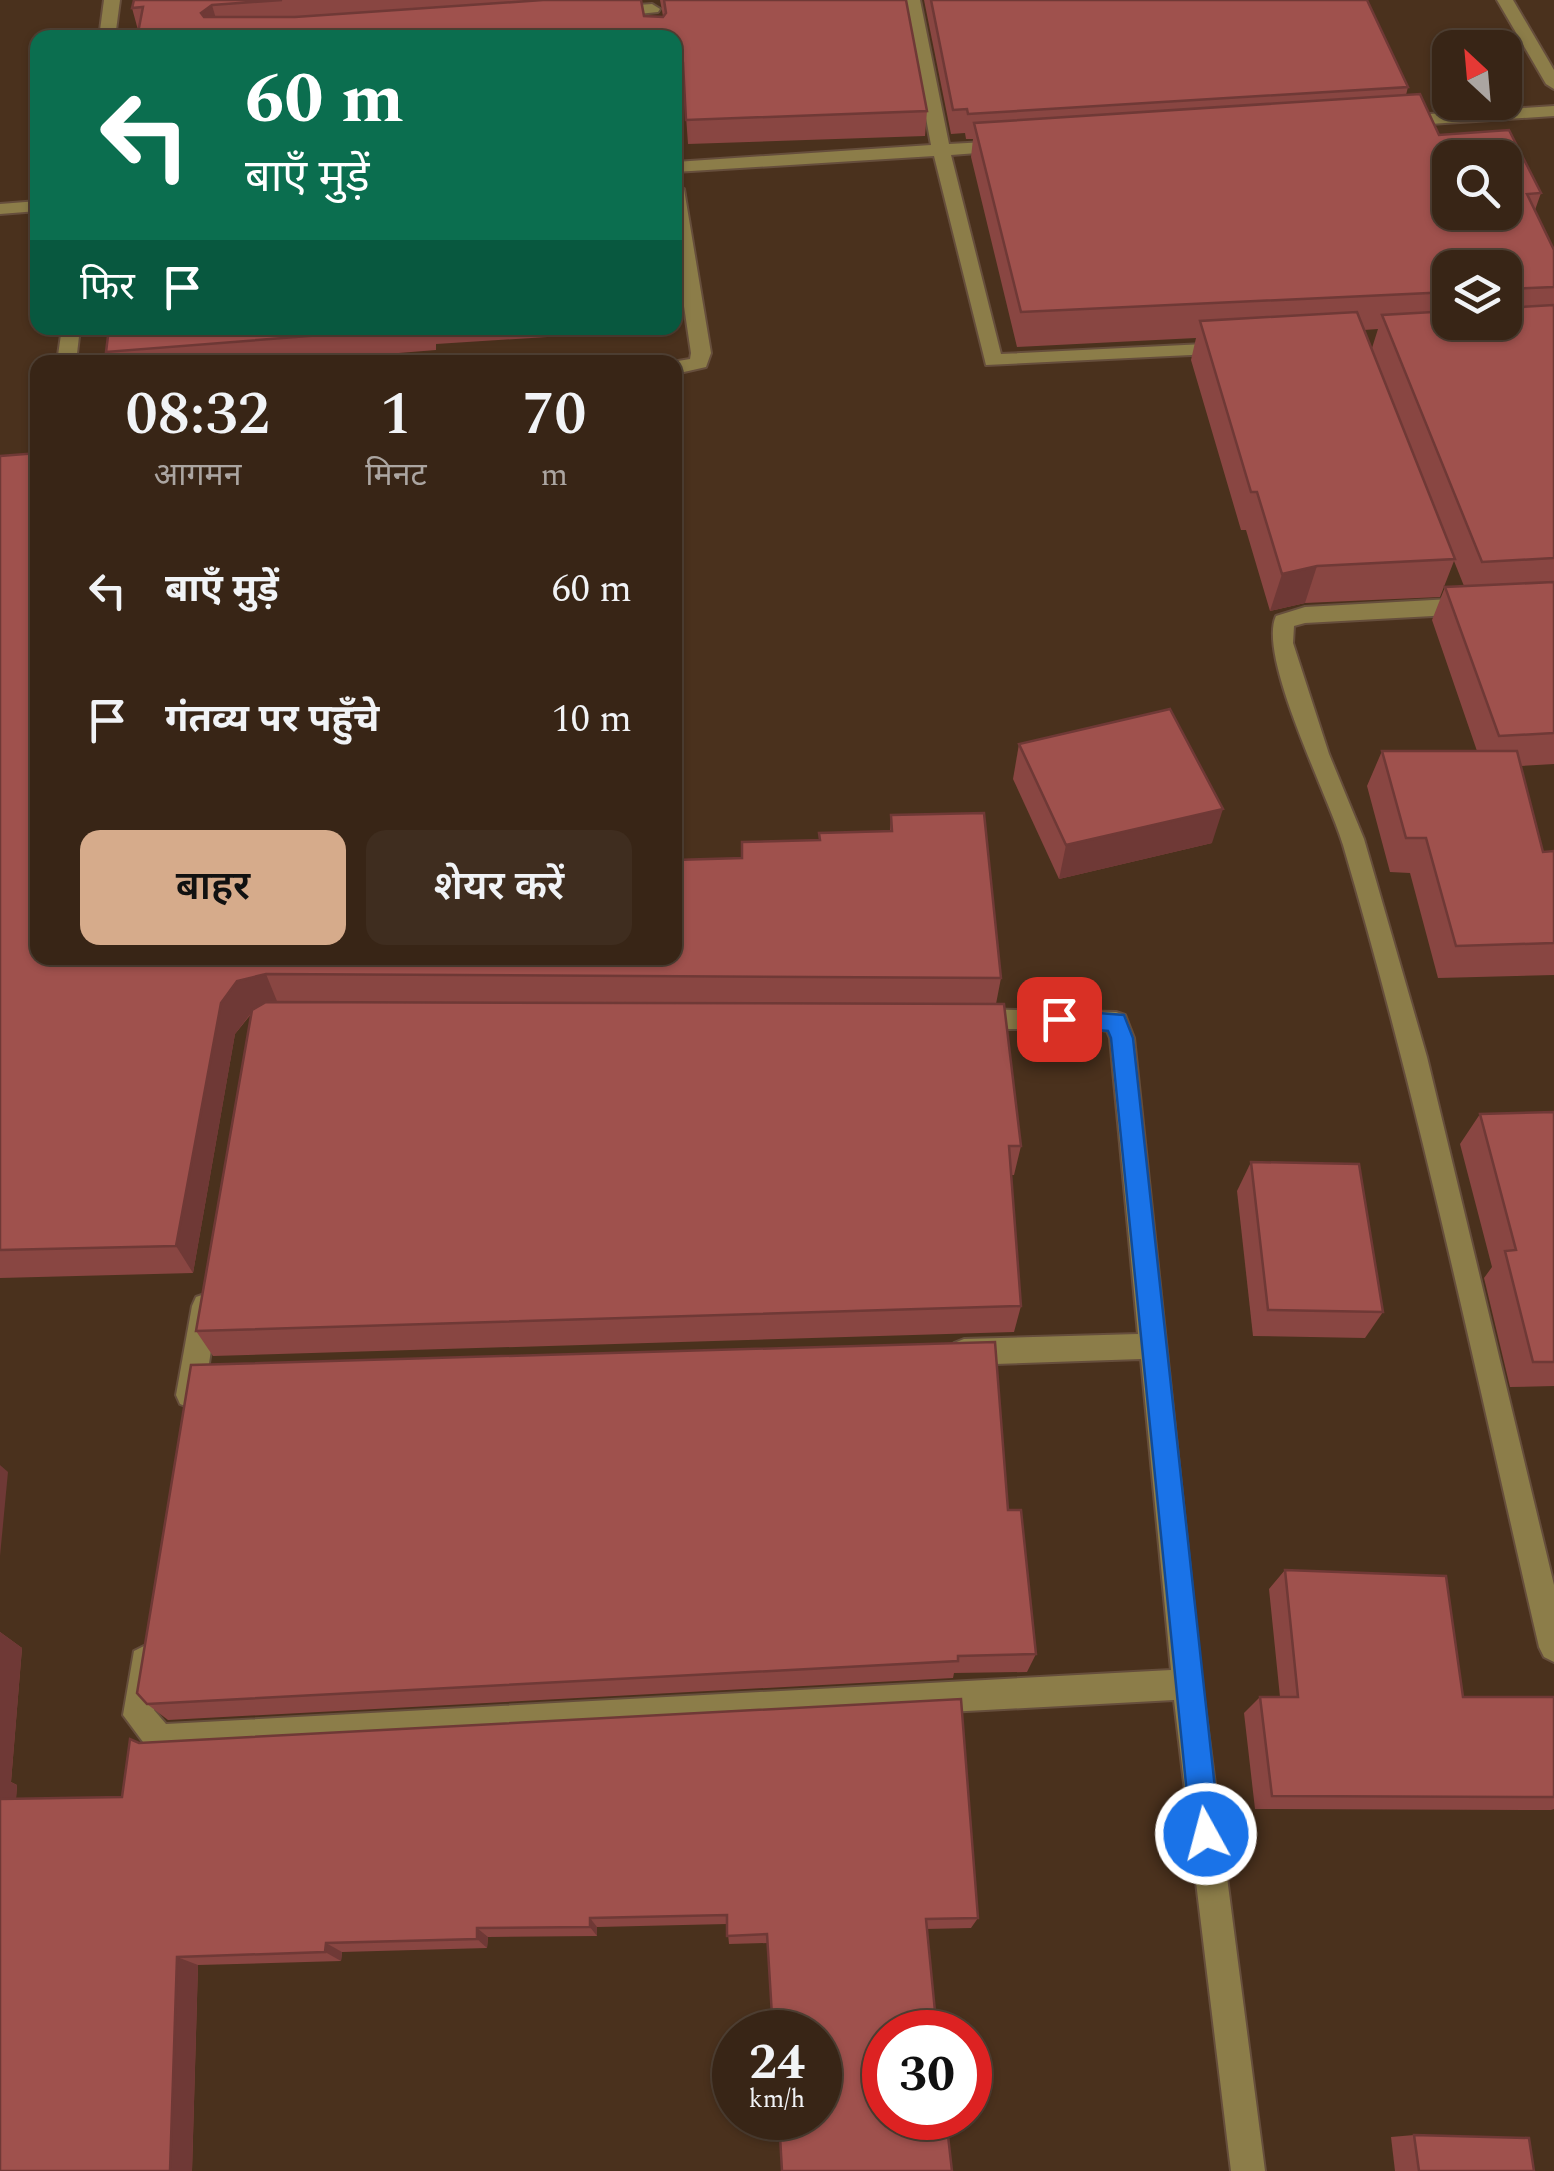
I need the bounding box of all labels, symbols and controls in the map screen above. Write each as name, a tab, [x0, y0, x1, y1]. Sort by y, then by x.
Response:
north arrow	[1432, 30, 1522, 120]
map controls	[1432, 30, 1522, 340]
text: 60 m	[245, 47, 404, 153]
icon: left	[80, 70, 210, 200]
button: search	[1432, 140, 1522, 230]
text: बाएँ मुड़ें	[245, 143, 369, 212]
button: layers	[1432, 250, 1522, 340]
text: फिर	[80, 259, 135, 317]
icon: arrive	[155, 260, 210, 315]
text: 08:32	[126, 369, 270, 461]
text: 1	[380, 369, 412, 461]
text: 70	[522, 369, 586, 461]
text: आगमन	[154, 451, 241, 500]
text: मिनट	[365, 451, 427, 500]
text: m	[541, 451, 568, 500]
text: बाएँ मुड़ें	[165, 561, 279, 619]
text: 60 m	[552, 561, 632, 619]
icon: left	[80, 563, 135, 618]
text: गंतव्य पर पहुँचे	[165, 691, 379, 749]
text: 10 m	[552, 691, 632, 749]
icon: arrive	[80, 693, 135, 748]
button: बाहर	[80, 830, 346, 945]
button: शेयर करें	[366, 830, 632, 945]
pin	[1017, 977, 1102, 1062]
icon: arrive	[1032, 992, 1087, 1047]
position arrow	[1154, 1782, 1258, 1886]
speed limit sign: 30	[862, 2010, 992, 2140]
text: 24	[749, 2025, 805, 2101]
text: km/h	[749, 2081, 805, 2119]

